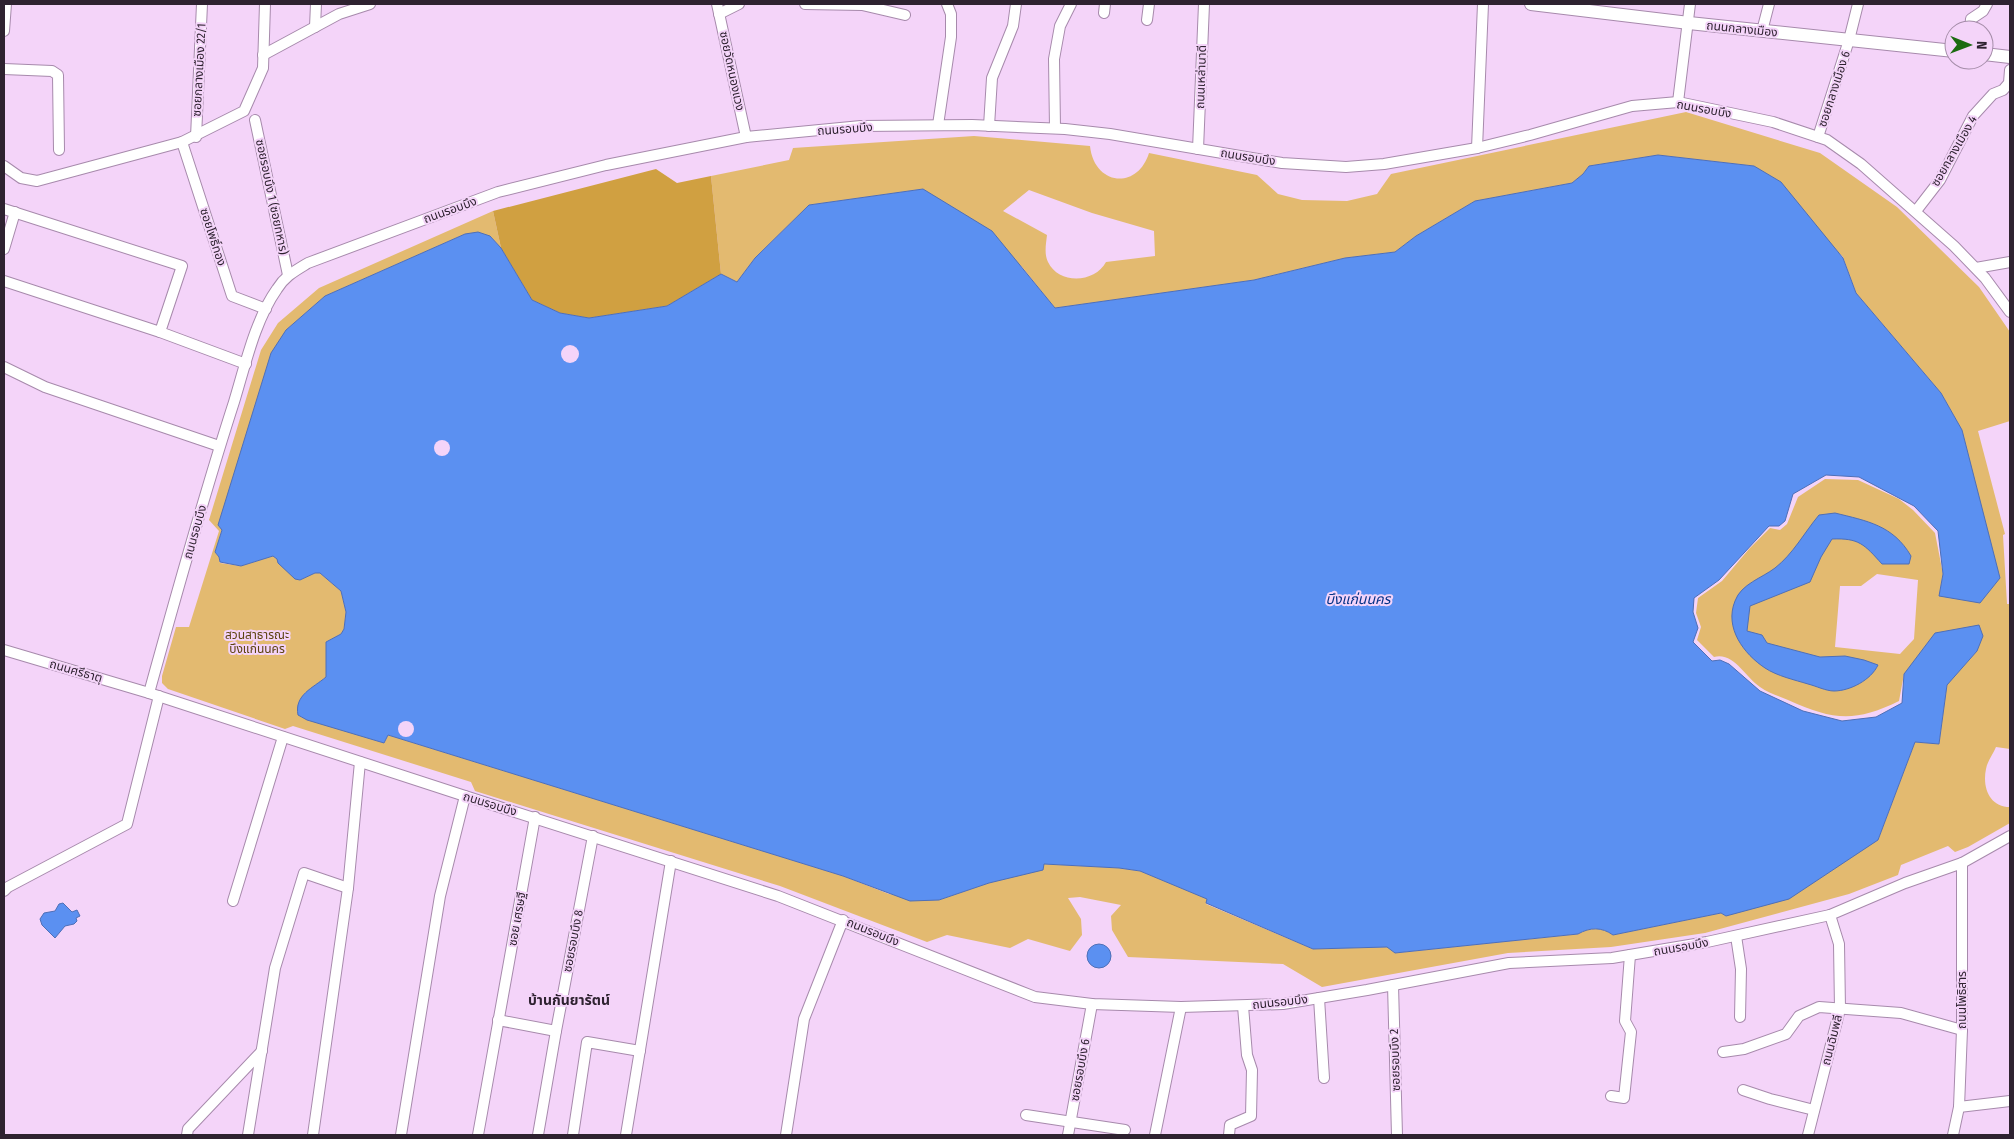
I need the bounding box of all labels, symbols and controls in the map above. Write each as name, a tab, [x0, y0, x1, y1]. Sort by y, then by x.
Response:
street label: ถนนกลางเมือง	[1706, 18, 1778, 40]
north arrow	[1944, 20, 1994, 70]
street label: ซอยกลางเมือง 22/1	[190, 23, 208, 117]
street label: ซอยวัดหนองแวง	[717, 30, 747, 112]
text: N	[1973, 41, 1990, 50]
street label: ถนนเหล่านาดี	[1193, 45, 1209, 109]
street label: ซอยกลางเมือง 6	[1815, 49, 1853, 129]
street label: ถนนรอบบึง	[1675, 97, 1733, 121]
street label: ซอยกลางเมือง 4	[1928, 113, 1980, 189]
street label: ถนนรอบบึง	[817, 120, 873, 138]
street label: ซอยรอบบึง 1 (ซอยทหาร)	[253, 138, 291, 256]
street label: ถนนรอบบึง	[1219, 146, 1277, 168]
street label: ถนนรอบบึง	[421, 194, 479, 226]
street label: ซอยโพธิ์ทอง	[197, 206, 229, 268]
street label: ถนนรอบบึง	[181, 503, 209, 561]
water label: บึงแก่นนคร	[1326, 591, 1392, 608]
park label: สวนสาธารณะ บึงแก่นนคร	[225, 628, 289, 656]
street label: ถนนศรีธาตุ	[48, 657, 104, 685]
street label: ถนนรอบบึง	[461, 789, 519, 819]
street label: ซอย เศรษฐี	[505, 890, 529, 947]
street label: ซอยรอบบึง 8	[560, 909, 586, 973]
street label: ถนนรอบบึง	[845, 915, 901, 949]
street label: ถนนรอบบึง	[1652, 935, 1710, 959]
street label: ถนนโพธิสาร	[1955, 971, 1969, 1029]
district label: บ้านกันยารัตน์	[528, 992, 610, 1009]
street label: ถนนรอบบึง	[1252, 992, 1308, 1012]
street label: ถนนฉิมพลี	[1819, 1013, 1845, 1067]
street label: ซอยรอบบึง 2	[1387, 1029, 1403, 1091]
street label: ซอยรอบบึง 6	[1068, 1038, 1092, 1102]

